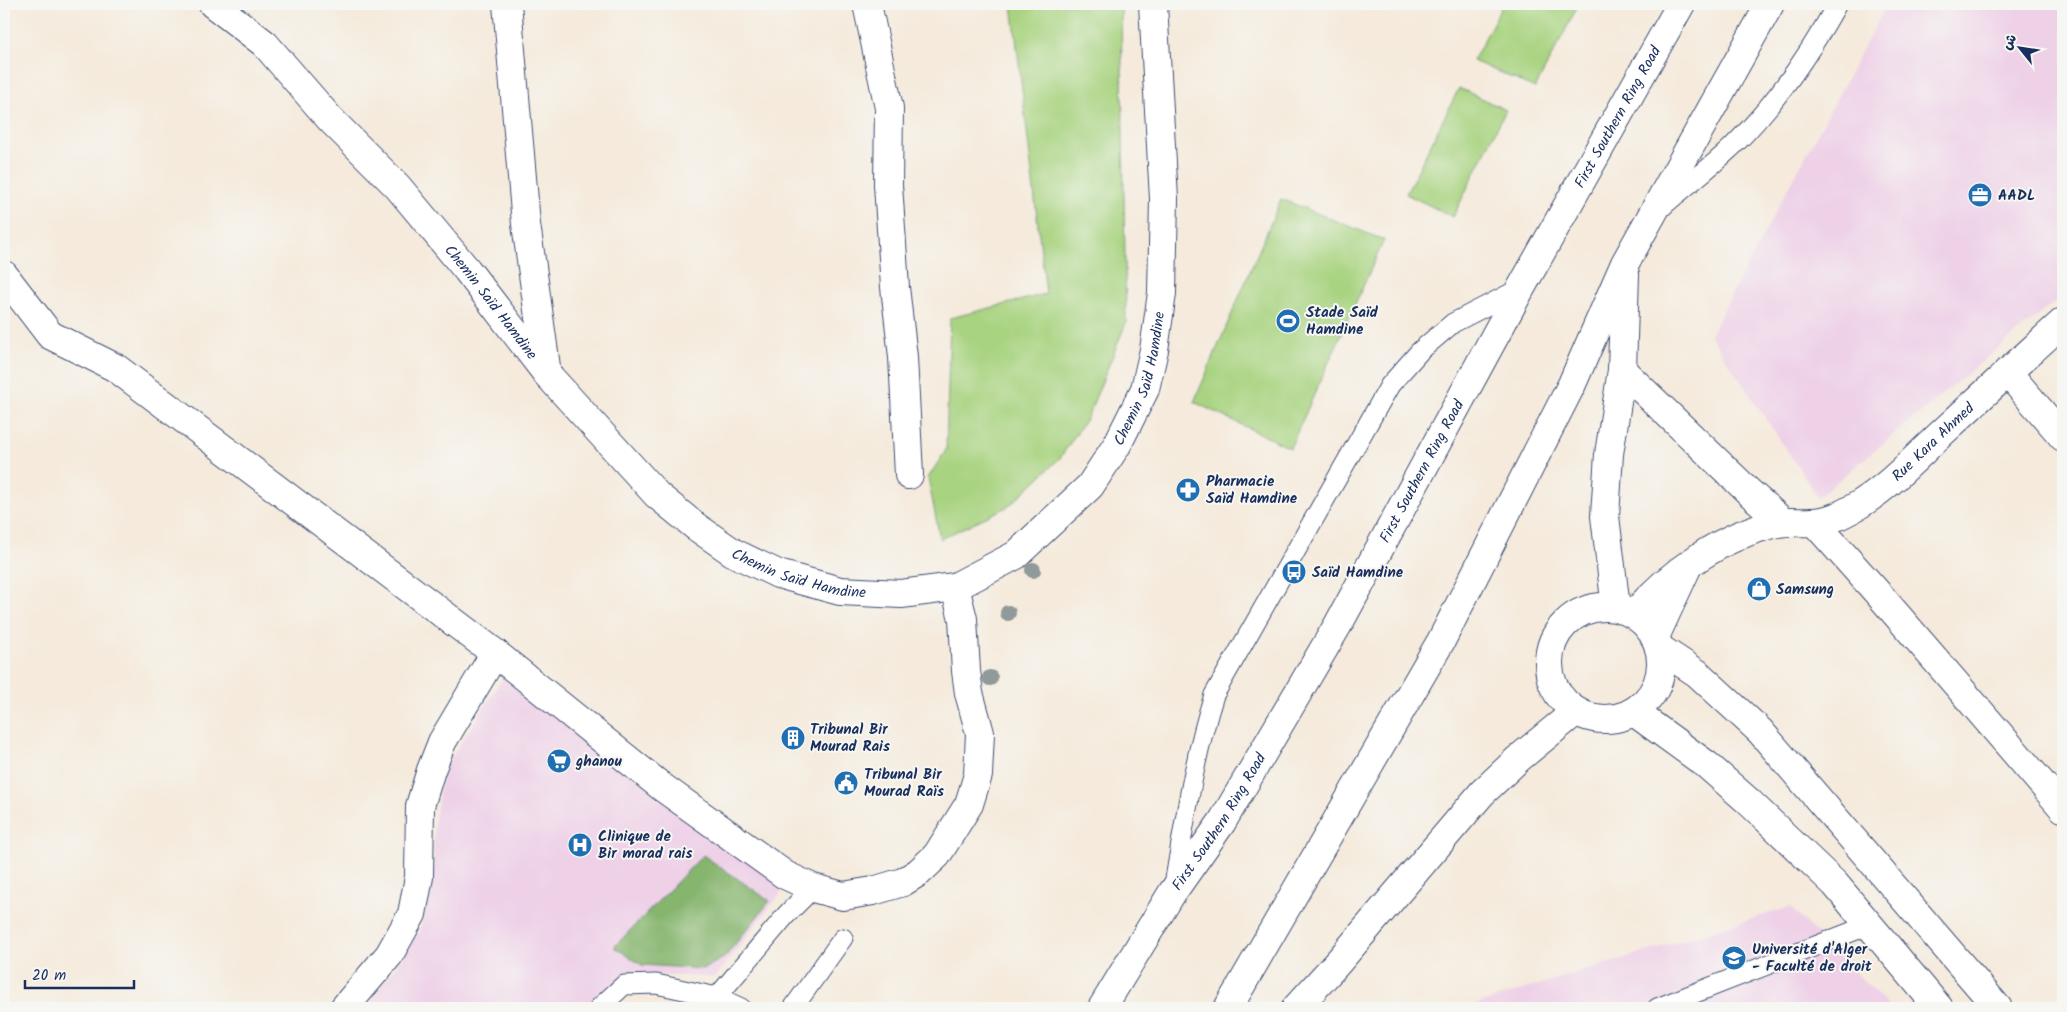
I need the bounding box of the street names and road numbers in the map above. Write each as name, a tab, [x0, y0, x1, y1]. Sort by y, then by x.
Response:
street label: First Southern Ring Road	[1569, 41, 1668, 193]
street label: Chemin Saïd Hamdine	[438, 240, 543, 365]
street label: Chemin Saïd Hamdine	[1108, 310, 1172, 450]
street label: First Southern Ring Road	[1374, 395, 1471, 548]
street label: Rue Kara Ahmed	[1887, 397, 1981, 488]
street label: Chemin Saïd Hamdine	[727, 542, 867, 605]
street label: First Southern Ring Road	[1166, 748, 1273, 896]

